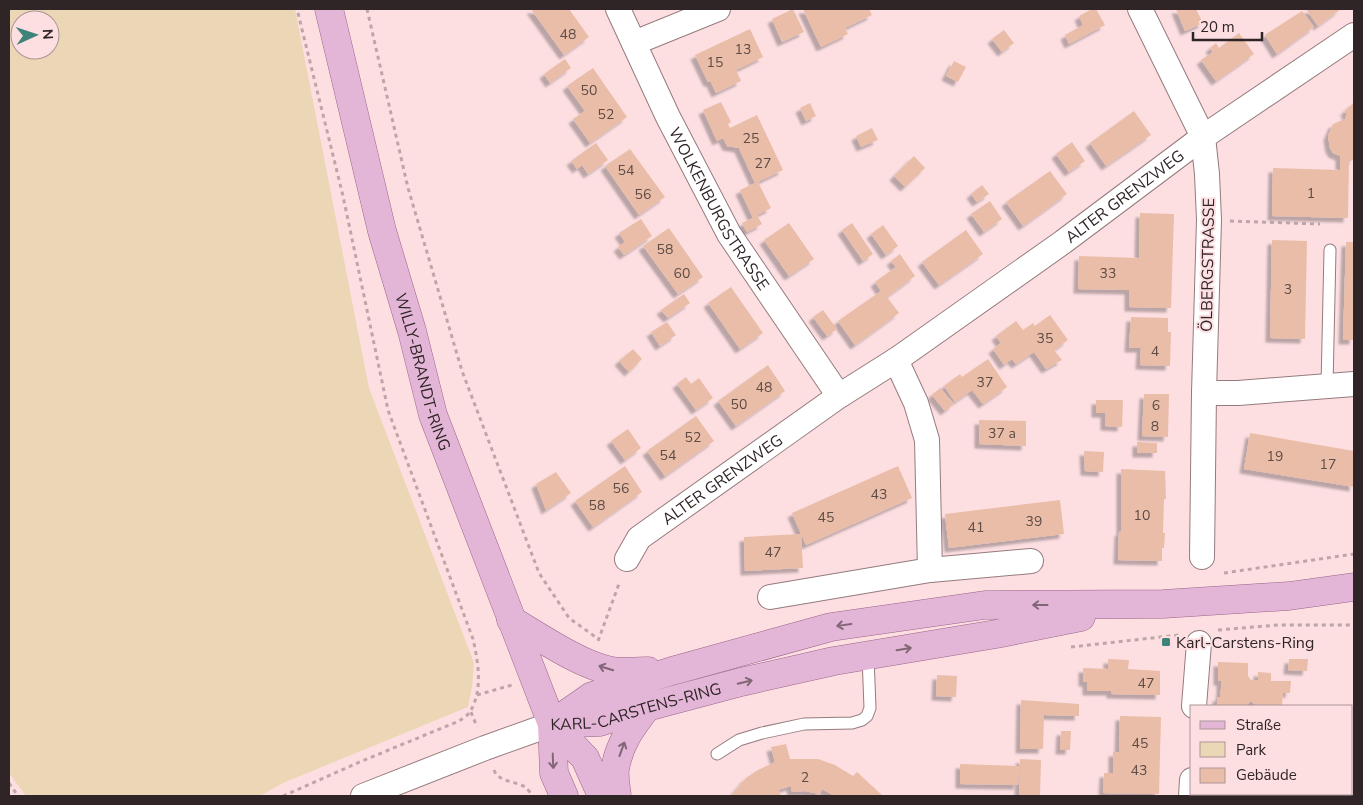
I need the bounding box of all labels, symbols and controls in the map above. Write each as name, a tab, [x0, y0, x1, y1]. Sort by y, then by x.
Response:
north arrow	[10, 10, 60, 60]
scale bar	[1193, 10, 1262, 42]
text: 20 m	[1200, 17, 1235, 37]
house number: 48	[560, 25, 576, 44]
text: N	[38, 29, 57, 40]
house number: 13	[735, 40, 751, 59]
house number: 15	[707, 53, 723, 72]
house number: 50	[581, 81, 597, 100]
house number: 52	[598, 105, 614, 124]
street label: WOLKENBURGSTRASSE	[663, 124, 774, 295]
house number: 25	[743, 129, 759, 148]
street label: ALTER GRENZWEG	[1061, 145, 1189, 249]
house number: 27	[755, 154, 771, 173]
house number: 54	[618, 161, 634, 180]
house number: 1	[1307, 184, 1315, 203]
house number: 56	[635, 185, 651, 204]
street label: ÖLBERGSTRASSE	[1196, 198, 1220, 332]
house number: 58	[657, 240, 673, 259]
house number: 60	[674, 264, 690, 283]
house number: 33	[1100, 264, 1116, 283]
house number: 3	[1284, 280, 1292, 299]
street label: WILLY-BRANDT-RING	[389, 291, 456, 454]
house number: 35	[1037, 329, 1053, 348]
house number: 4	[1151, 342, 1159, 361]
house number: 37	[977, 373, 993, 392]
house number: 48	[756, 378, 772, 397]
house number: 50	[731, 395, 747, 414]
house number: 6	[1152, 396, 1160, 415]
house number: 8	[1151, 417, 1159, 436]
house number: 37 a	[988, 424, 1016, 443]
house number: 52	[685, 428, 701, 447]
street label: ALTER GRENZWEG	[658, 429, 787, 530]
house number: 54	[660, 446, 676, 465]
house number: 19	[1267, 447, 1283, 466]
house number: 17	[1320, 455, 1336, 474]
house number: 56	[613, 479, 629, 498]
house number: 43	[871, 485, 887, 504]
house number: 58	[589, 496, 605, 515]
house number: 10	[1134, 506, 1150, 525]
house number: 45	[818, 508, 834, 527]
house number: 39	[1026, 512, 1042, 531]
house number: 41	[968, 518, 984, 537]
house number: 47	[765, 543, 781, 562]
one-way arrow	[1032, 600, 1048, 610]
one-way arrow	[836, 620, 852, 630]
place label: Karl-Carstens-Ring	[1176, 632, 1314, 654]
marker: Karl-Carstens-Ring	[1160, 636, 1172, 648]
one-way arrow	[896, 643, 912, 653]
one-way arrow	[598, 663, 614, 673]
house number: 47	[1138, 674, 1154, 693]
one-way arrow	[737, 677, 753, 686]
street label: KARL-CARSTENS-RING	[550, 678, 724, 736]
legend	[1190, 705, 1353, 795]
text: Straße	[1236, 715, 1281, 735]
house number: 45	[1132, 734, 1148, 753]
text: Park	[1236, 740, 1266, 760]
one-way arrow	[618, 741, 627, 757]
one-way arrow	[548, 753, 558, 769]
house number: 43	[1131, 761, 1147, 780]
text: Gebäude	[1236, 765, 1297, 785]
house number: 2	[801, 768, 809, 787]

